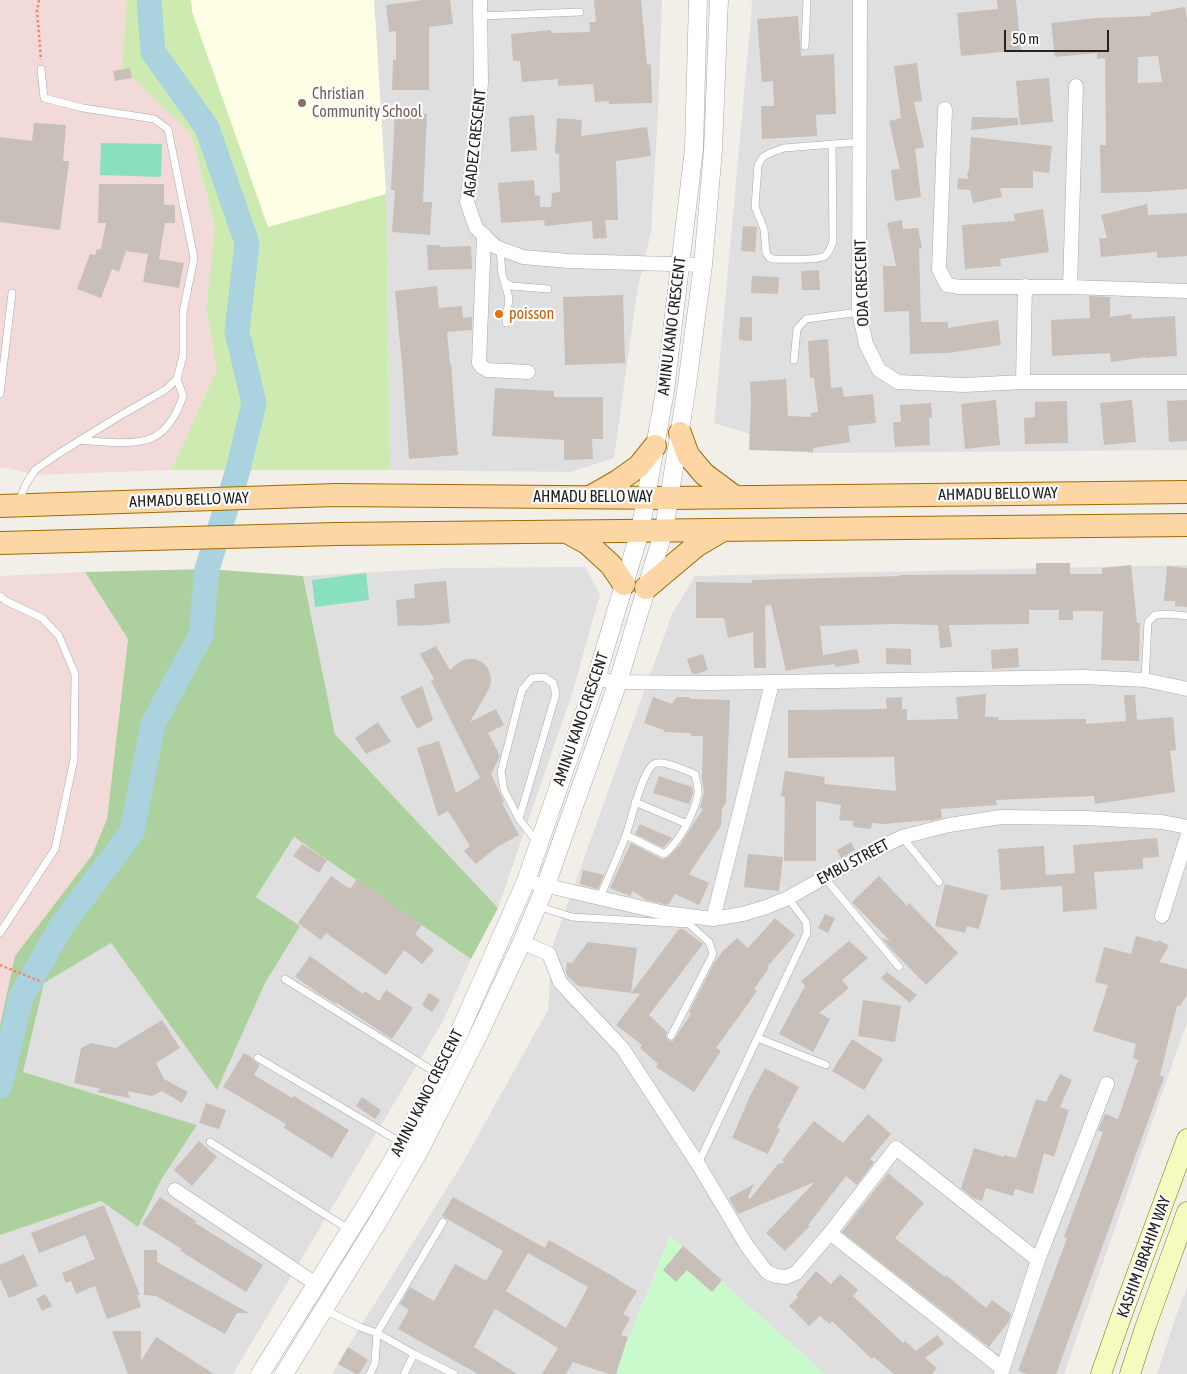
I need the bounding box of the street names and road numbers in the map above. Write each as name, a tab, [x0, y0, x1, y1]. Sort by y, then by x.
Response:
street label: AGADEZ CRESCENT	[460, 88, 490, 198]
street label: ODA CRESCENT	[851, 239, 873, 327]
street label: AMINU KANO CRESCENT	[654, 256, 690, 396]
street label: AHMADU BELLO WAY	[938, 483, 1058, 505]
street label: AHMADU BELLO WAY	[533, 487, 653, 507]
street label: AHMADU BELLO WAY	[129, 488, 249, 512]
street label: AMINU KANO CRESCENT	[549, 650, 613, 788]
street label: EMBU STREET	[814, 835, 892, 889]
street label: AMINU KANO CRESCENT	[387, 1026, 467, 1160]
street label: KASHIM IBRAHIM WAY	[1113, 1194, 1175, 1320]

